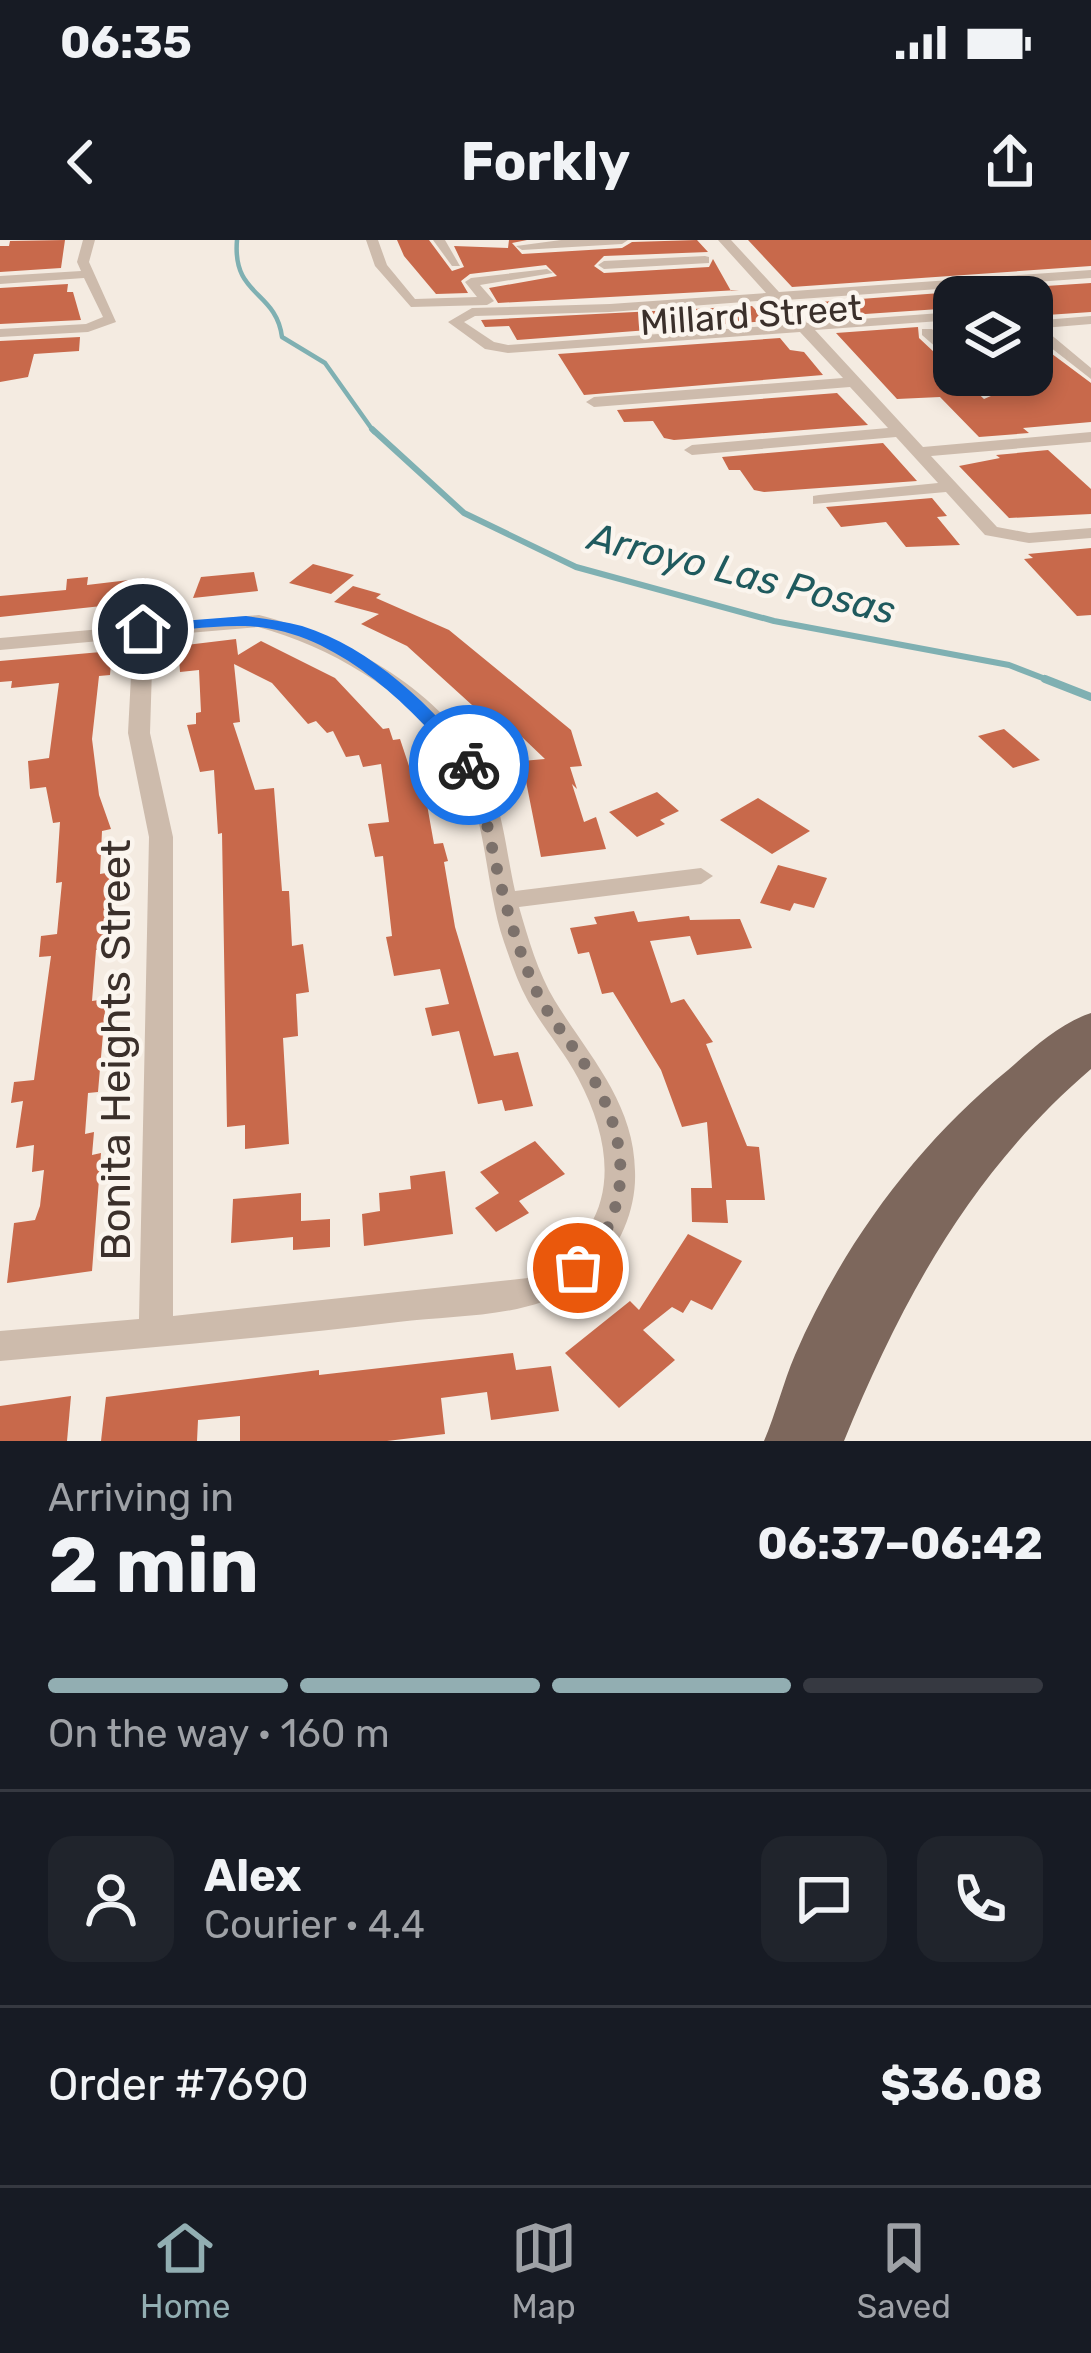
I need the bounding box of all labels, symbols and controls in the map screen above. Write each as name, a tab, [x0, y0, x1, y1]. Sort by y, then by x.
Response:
text: 06:35	[60, 16, 192, 69]
icon: back	[48, 129, 114, 195]
icon: share	[977, 129, 1043, 195]
text: Forkly	[461, 130, 630, 194]
map controls	[933, 276, 1053, 396]
button: layers	[933, 276, 1053, 396]
street label: Millard Street	[639, 286, 863, 344]
water label: Arroyo Las Posas	[582, 513, 900, 634]
pin	[92, 578, 194, 680]
icon: home	[110, 596, 176, 662]
courier	[409, 705, 529, 825]
icon: bike	[436, 732, 502, 798]
street label: Bonita Heights Street	[91, 839, 141, 1261]
pin	[527, 1217, 629, 1319]
icon: bag	[545, 1235, 611, 1301]
text: Arriving in	[48, 1475, 234, 1521]
text: 06:37–06:42	[757, 1517, 1043, 1570]
text: 2 min	[48, 1519, 259, 1612]
text: On the way · 160 m	[48, 1711, 390, 1757]
button: person	[48, 1836, 174, 1962]
button: chat	[761, 1836, 887, 1962]
button: phone	[917, 1836, 1043, 1962]
text: Alex	[204, 1849, 302, 1902]
text: Courier · 4.4	[204, 1902, 425, 1948]
text: Order #7690	[48, 2058, 309, 2111]
text: $36.08	[880, 2058, 1043, 2111]
tab: Home	[140, 2215, 230, 2326]
tab: Map	[511, 2215, 577, 2326]
tab: Saved	[857, 2215, 951, 2326]

